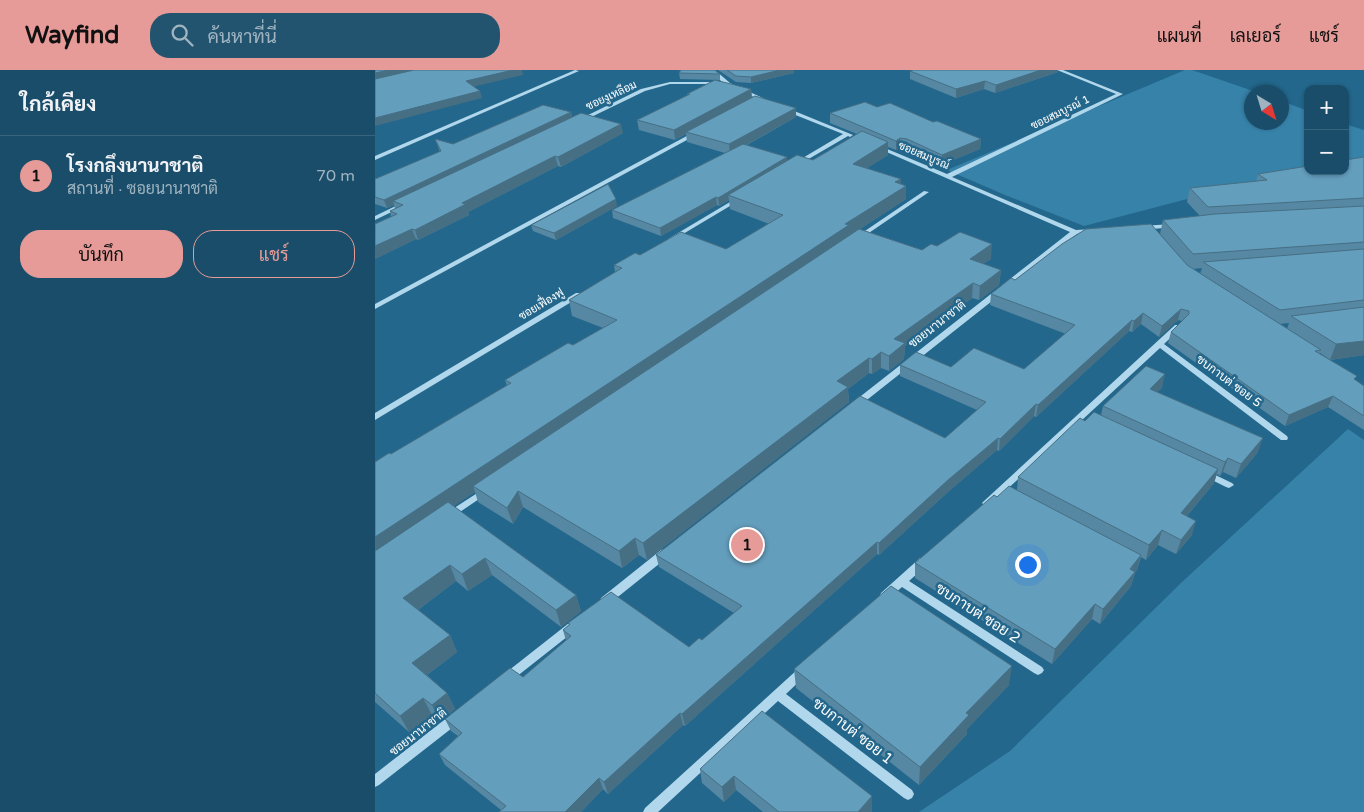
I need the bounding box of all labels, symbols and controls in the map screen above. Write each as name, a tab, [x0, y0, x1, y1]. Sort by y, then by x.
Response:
search box	[150, 13, 500, 58]
text: Wayfind	[25, 21, 120, 50]
icon: search	[168, 21, 196, 49]
text: แผนที่	[1157, 25, 1202, 47]
text: เลเยอร์	[1230, 25, 1281, 47]
text: แชร์	[1309, 25, 1339, 47]
text: ค้นหาที่นี่	[208, 26, 277, 48]
street label: ซอยงูเหลือม	[583, 77, 639, 114]
north arrow	[1244, 85, 1289, 130]
map controls	[1304, 85, 1349, 175]
button: +	[1304, 85, 1349, 130]
street label: ซอยสมบูรณ์ 1	[1028, 91, 1092, 133]
text: ใกล้เคียง	[20, 92, 96, 117]
button: −	[1304, 130, 1349, 175]
street label: ซอยสมบูรณ์	[896, 137, 952, 173]
text: โรงกลึงนานาชาติ	[67, 155, 203, 177]
text: 1	[31, 166, 41, 186]
text: 70 m	[316, 166, 355, 186]
text: สถานที่ · ซอยนานาชาติ	[67, 179, 218, 199]
button: บันทึก	[20, 230, 183, 278]
button: แชร์	[193, 230, 355, 278]
street label: ซอยเฟื่องฟู	[514, 282, 567, 324]
street label: ซอยนานาชาติ	[906, 297, 968, 351]
street label: ชบกาบต่ ซอย 5	[1194, 352, 1264, 410]
pin: 1	[731, 526, 763, 564]
your location	[1015, 552, 1041, 578]
street label: ชบกาบต่ ซอย 2	[932, 578, 1024, 647]
street label: ชบกาบต่ ซอย 1	[809, 693, 897, 768]
street label: ซอยนานาชาติ	[387, 705, 449, 759]

